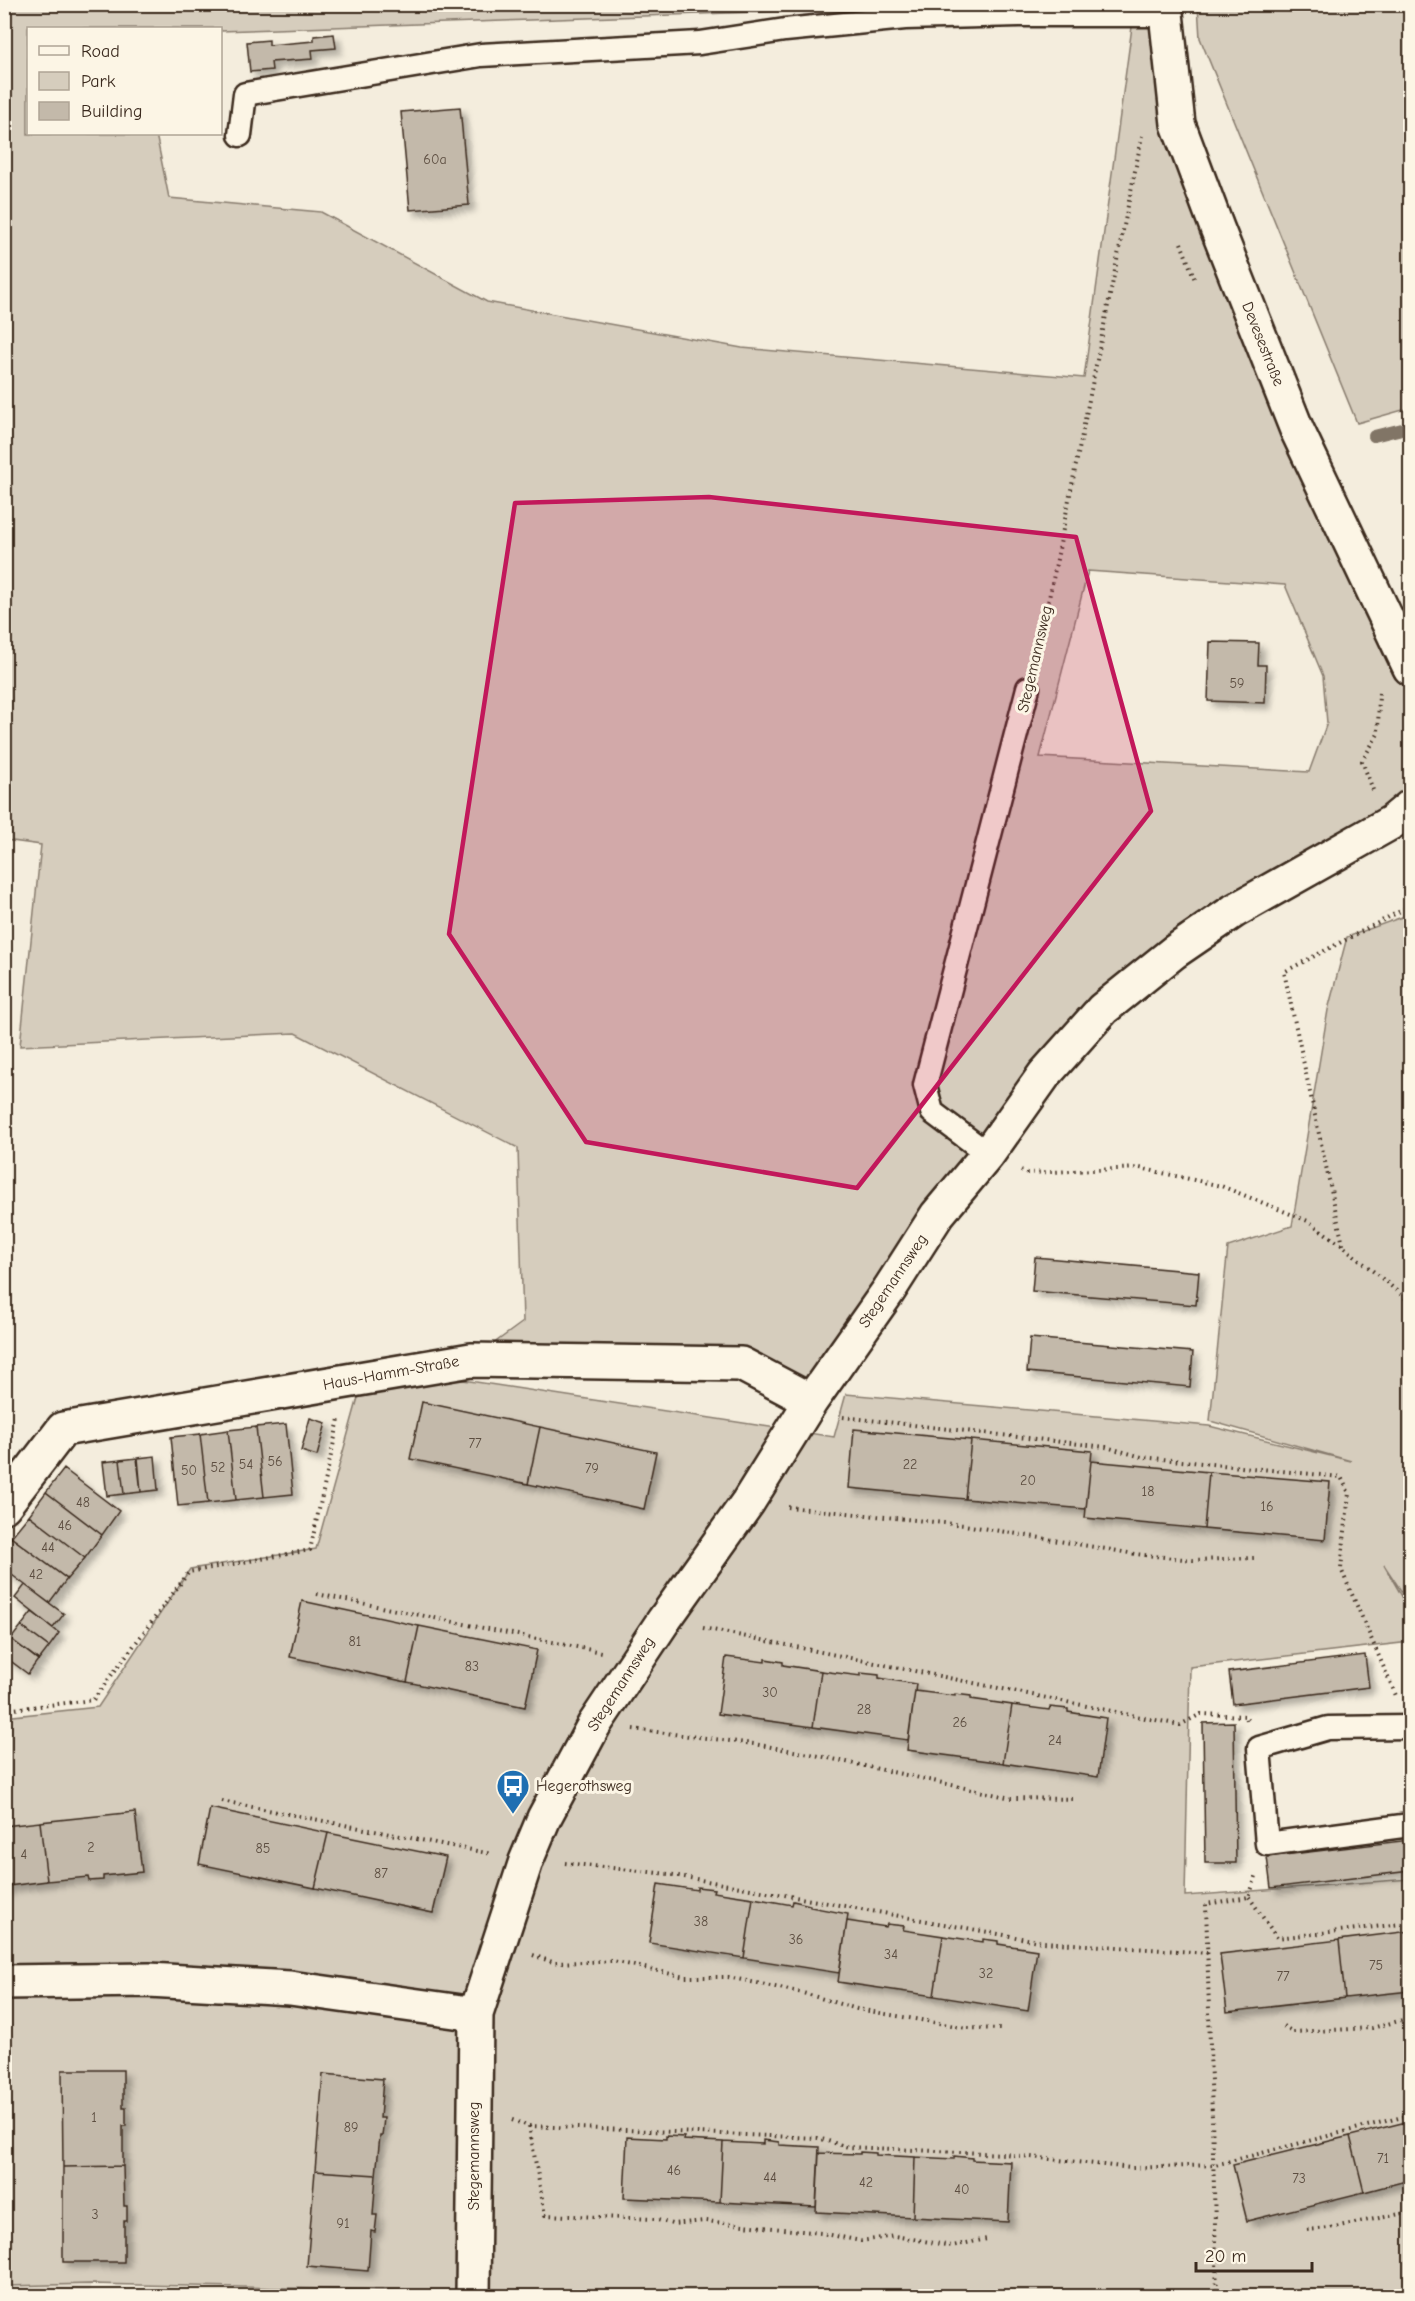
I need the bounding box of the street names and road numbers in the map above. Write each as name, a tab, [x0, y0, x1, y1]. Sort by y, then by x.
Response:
street label: Devesestraße	[1238, 299, 1288, 389]
street label: Stegemannsweg	[1014, 604, 1056, 714]
street label: Stegemannsweg	[855, 1231, 931, 1331]
street label: Haus-Hamm-Straße	[322, 1352, 460, 1394]
street label: Stegemannsweg	[584, 1633, 658, 1735]
street label: Stegemannsweg	[465, 2101, 483, 2211]

